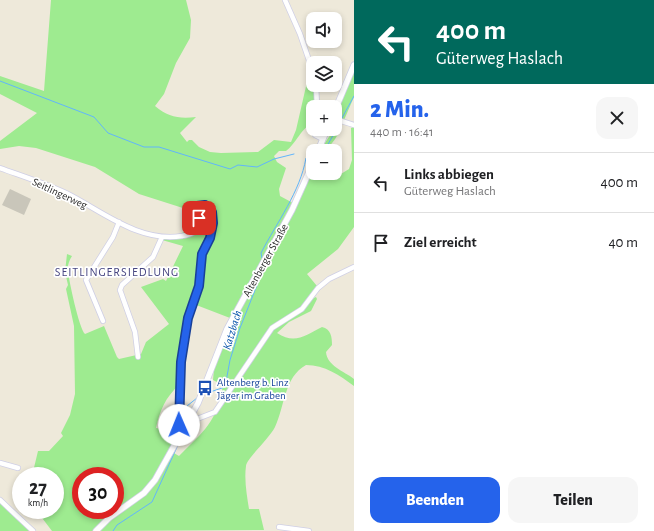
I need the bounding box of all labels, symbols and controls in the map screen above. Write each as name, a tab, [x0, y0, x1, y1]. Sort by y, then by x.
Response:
map controls	[306, 12, 342, 180]
button: sound	[306, 12, 342, 48]
icon: left	[370, 16, 422, 68]
text: 400 m	[436, 17, 506, 45]
text: Güterweg Haslach	[436, 50, 563, 68]
button: layers	[306, 56, 342, 92]
button: close	[596, 97, 638, 139]
text: 2 Min.	[370, 98, 429, 122]
button: +	[306, 100, 342, 136]
text: 440 m · 16:41	[370, 126, 433, 139]
button: −	[306, 144, 342, 180]
text: Links abbiegen	[404, 167, 494, 182]
icon: left	[370, 172, 392, 194]
text: 400 m	[600, 175, 638, 190]
street label: Seitlingerweg	[31, 176, 89, 211]
text: Güterweg Haslach	[404, 185, 496, 198]
pin	[182, 201, 216, 235]
icon: arrive	[188, 207, 210, 229]
street label: Altenberger Straße	[241, 222, 290, 299]
icon: arrive	[370, 232, 392, 254]
text: Ziel erreicht	[404, 235, 477, 250]
text: 40 m	[608, 235, 638, 250]
district label: SEITLINGERSIEDLUNG	[55, 266, 179, 278]
water label: Katzbach	[220, 309, 244, 351]
place label: Altenberg b. Linz Jäger im Graben	[217, 377, 289, 401]
bus stop icon: Altenberg b. Linz Jäger im Graben	[196, 379, 214, 397]
position arrow	[158, 404, 200, 446]
speed limit sign: 30	[72, 467, 124, 519]
button: Beenden	[370, 477, 500, 523]
button: Teilen	[508, 477, 638, 523]
text: 27	[29, 478, 47, 498]
text: km/h	[28, 498, 48, 508]

